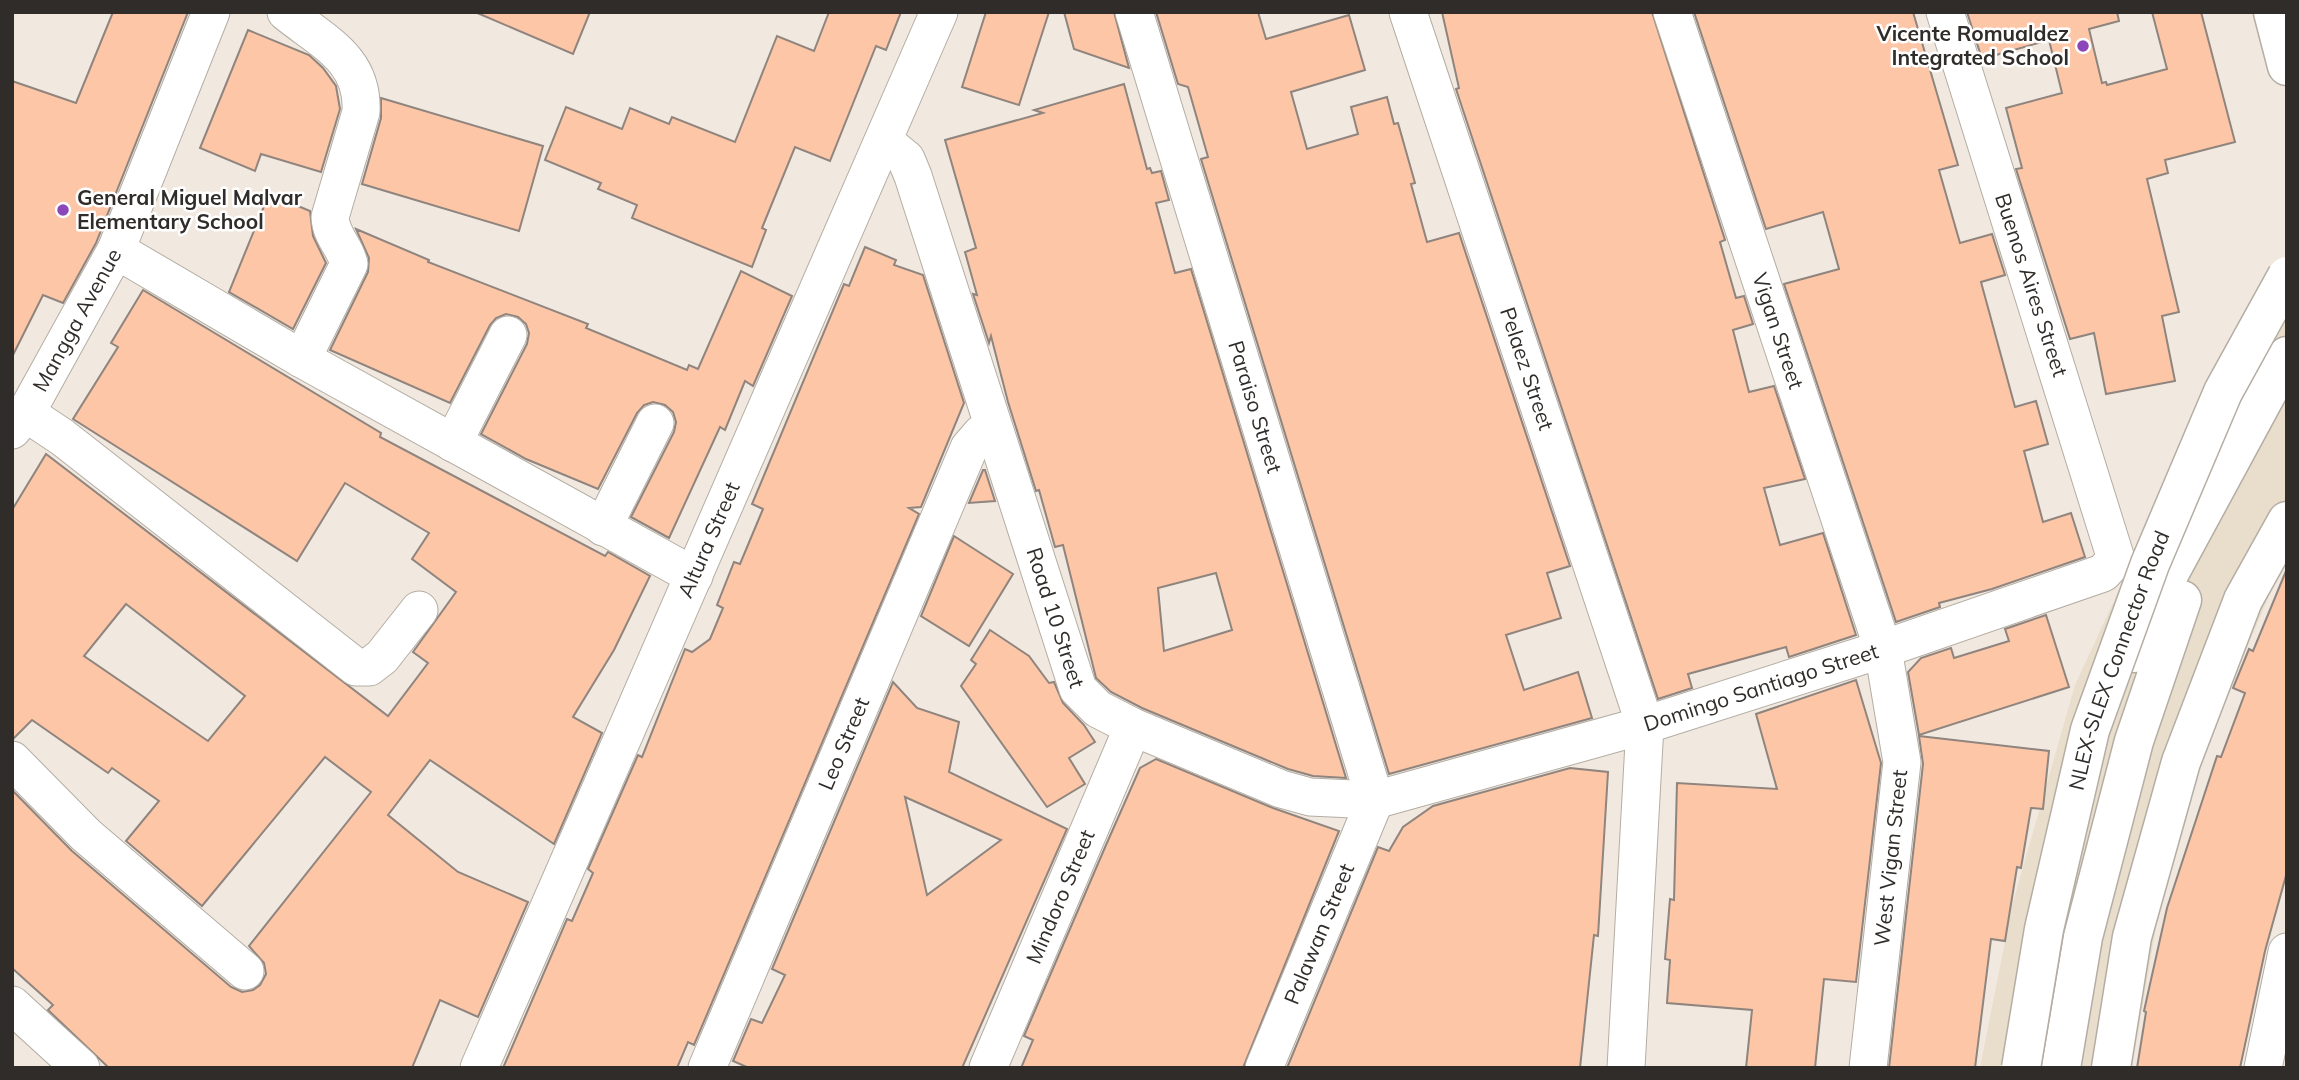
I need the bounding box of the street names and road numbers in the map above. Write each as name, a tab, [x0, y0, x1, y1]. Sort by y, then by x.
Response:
street label: Buenos Aires Street	[1990, 190, 2074, 380]
street label: Mangga Avenue	[26, 244, 126, 396]
street label: Vigan Street	[1747, 269, 1810, 392]
street label: Pelaez Street	[1495, 304, 1560, 433]
street label: Paraiso Street	[1223, 337, 1288, 476]
street label: Altura Street	[672, 478, 745, 601]
street label: NLEX-SLEX Connector Road	[2062, 526, 2175, 793]
street label: Road 10 Street	[1021, 544, 1091, 691]
street label: Domingo Santiago Street	[1640, 637, 1881, 737]
street label: Leo Street	[812, 693, 874, 794]
street label: West Vigan Street	[1868, 768, 1912, 948]
street label: Mindoro Street	[1020, 826, 1100, 967]
street label: Palawan Street	[1278, 859, 1359, 1008]

